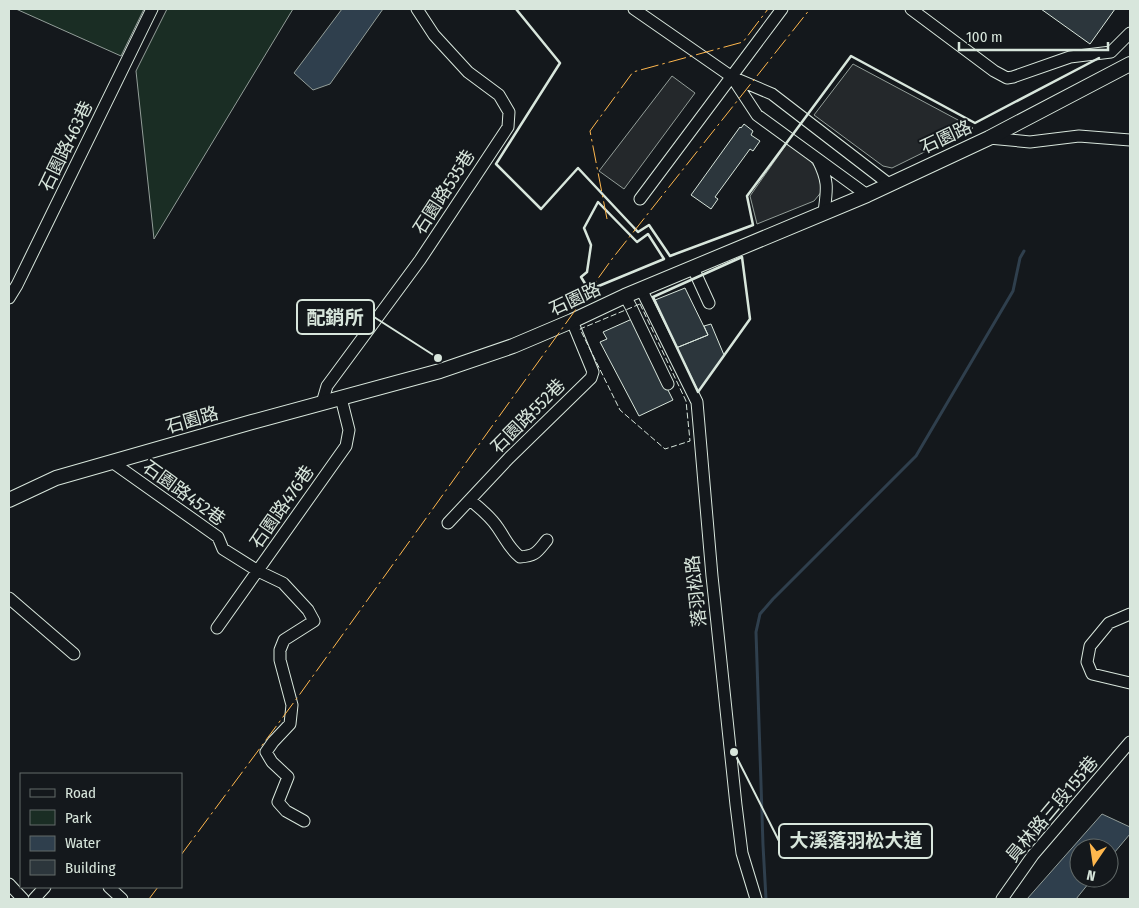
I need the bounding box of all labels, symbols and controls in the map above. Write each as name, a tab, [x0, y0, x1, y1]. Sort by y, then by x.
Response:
scale bar	[959, 20, 1108, 52]
text: 100 m	[966, 28, 1003, 46]
street label: 石園路463巷	[35, 97, 97, 195]
street label: 石園路	[917, 116, 975, 158]
street label: 石園路535巷	[408, 146, 480, 238]
street label: 石園路	[546, 278, 604, 320]
callout: 配銷所	[297, 300, 374, 334]
text: 配銷所	[306, 306, 364, 329]
street label: 石園路552巷	[486, 374, 570, 458]
street label: 石園路	[163, 402, 221, 438]
street label: 石園路452巷	[138, 456, 230, 530]
street label: 石園路476巷	[245, 461, 319, 553]
street label: 落羽松路	[681, 554, 711, 628]
street label: 員林路三段155巷	[1001, 752, 1103, 866]
legend	[20, 773, 182, 888]
text: Road	[65, 784, 96, 802]
text: Park	[65, 809, 92, 827]
callout: 大溪落羽松大道	[779, 824, 932, 858]
text: 大溪落羽松大道	[789, 829, 923, 852]
text: Water	[65, 834, 101, 852]
north arrow	[1069, 838, 1119, 888]
text: Building	[65, 859, 116, 877]
text: N	[1085, 866, 1097, 884]

